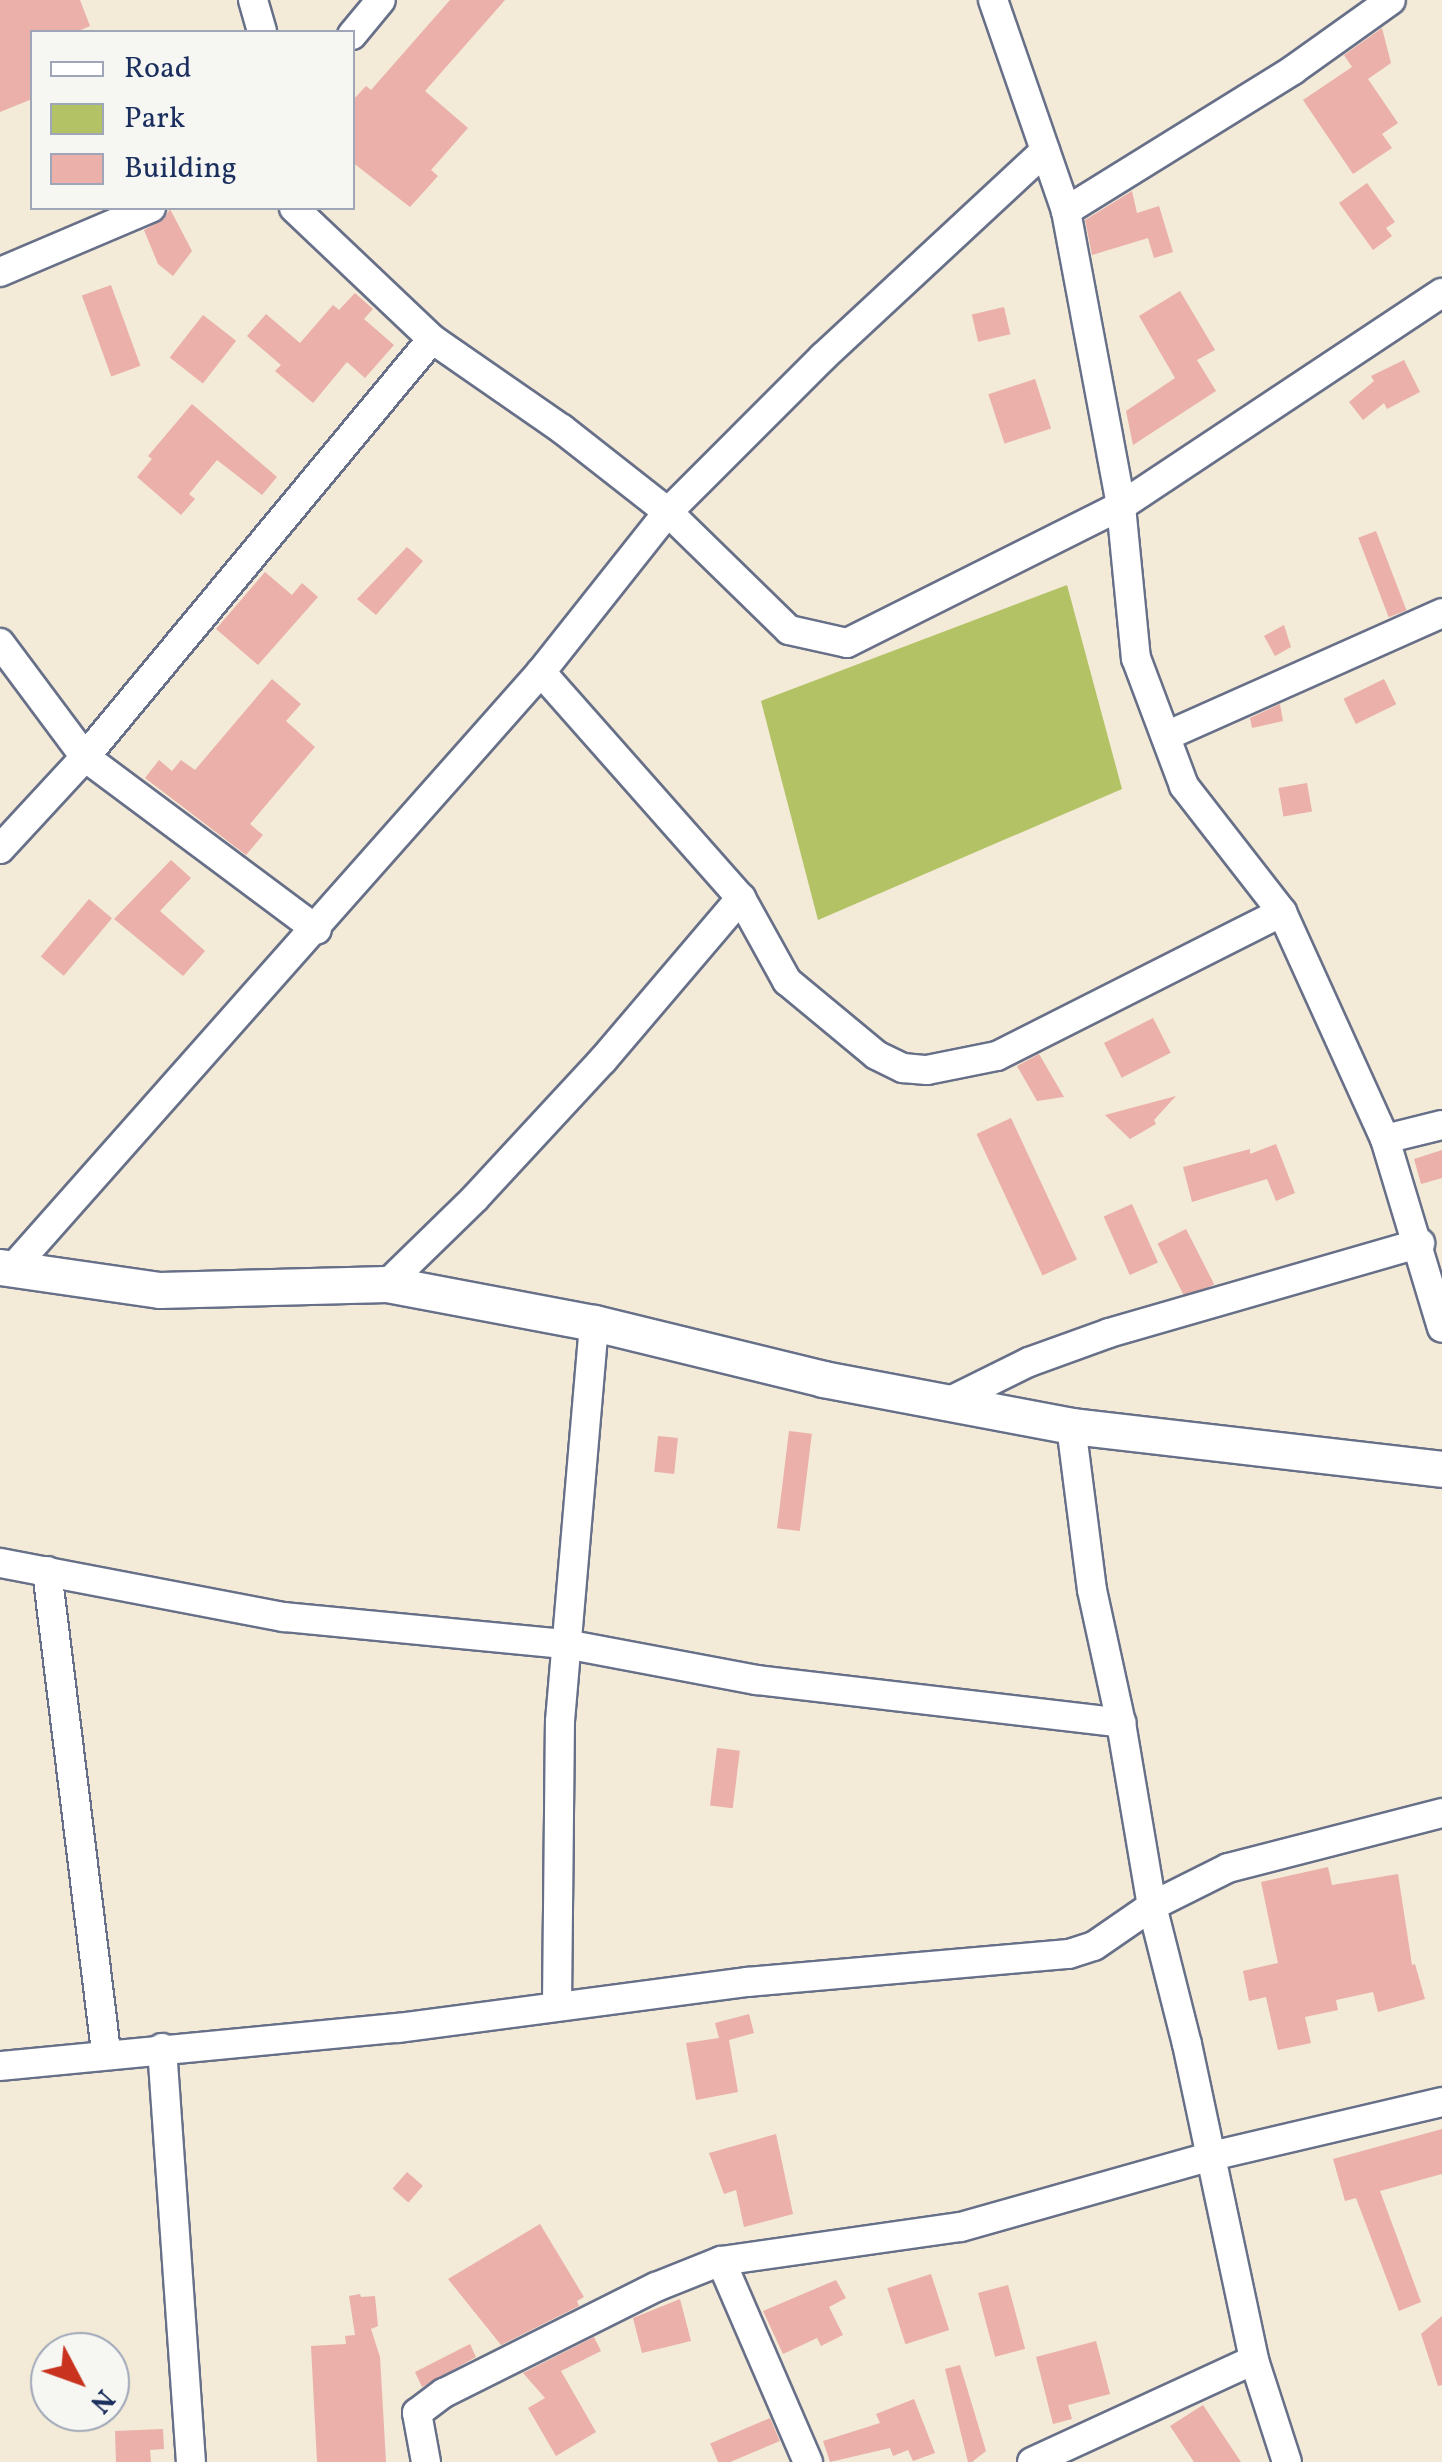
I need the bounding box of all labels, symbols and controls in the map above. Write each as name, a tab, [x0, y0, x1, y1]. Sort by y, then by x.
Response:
legend	[30, 30, 355, 210]
text: Road	[124, 48, 192, 90]
text: Park	[124, 98, 185, 140]
text: Building	[124, 148, 237, 190]
north arrow	[30, 2332, 130, 2432]
text: N	[80, 2380, 123, 2421]

